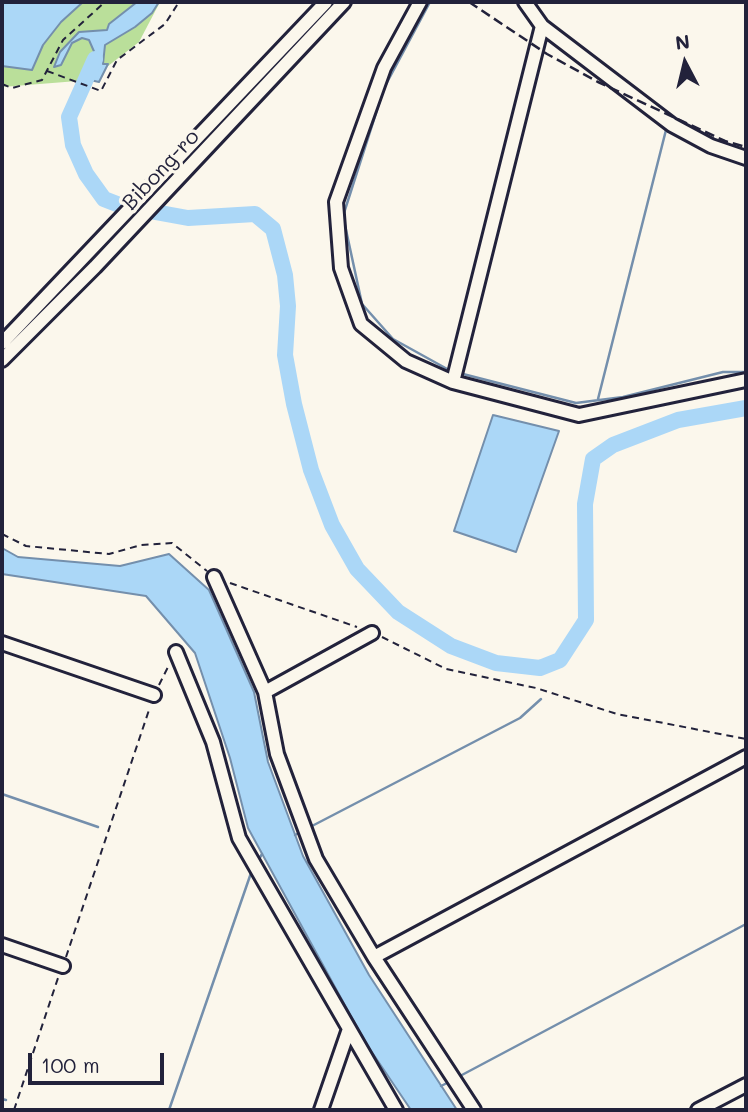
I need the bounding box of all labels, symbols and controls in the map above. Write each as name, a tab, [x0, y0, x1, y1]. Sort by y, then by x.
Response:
north arrow	[650, 28, 720, 98]
text: N	[674, 28, 691, 55]
street label: Bibong-ro	[117, 124, 205, 216]
scale bar	[32, 1038, 168, 1082]
text: 100 m	[41, 1051, 100, 1078]

